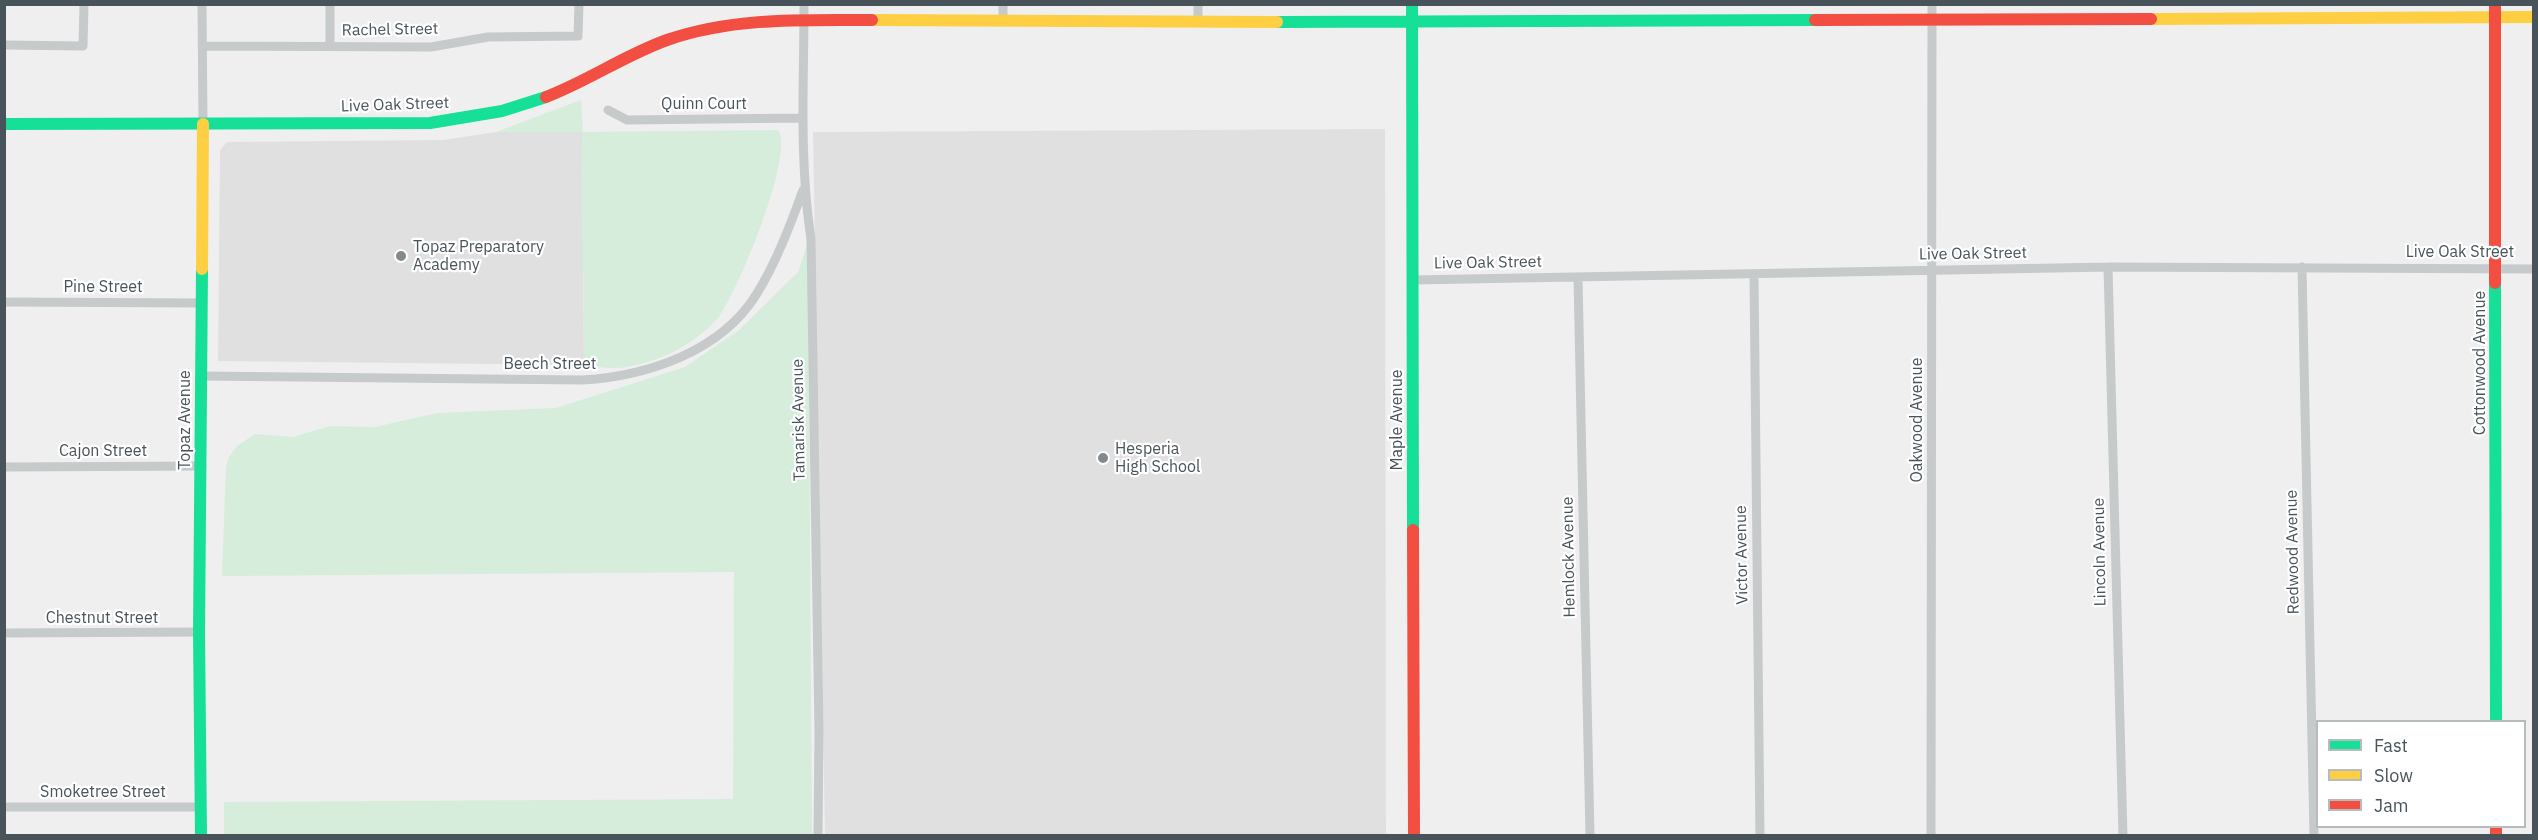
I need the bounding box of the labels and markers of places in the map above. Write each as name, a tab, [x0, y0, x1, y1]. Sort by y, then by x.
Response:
place label: Topaz Preparatory Academy	[413, 237, 544, 275]
marker: Topaz Preparatory Academy	[394, 249, 408, 263]
place label: Hesperia High School	[1115, 439, 1200, 477]
marker: Hesperia High School	[1096, 451, 1110, 465]

